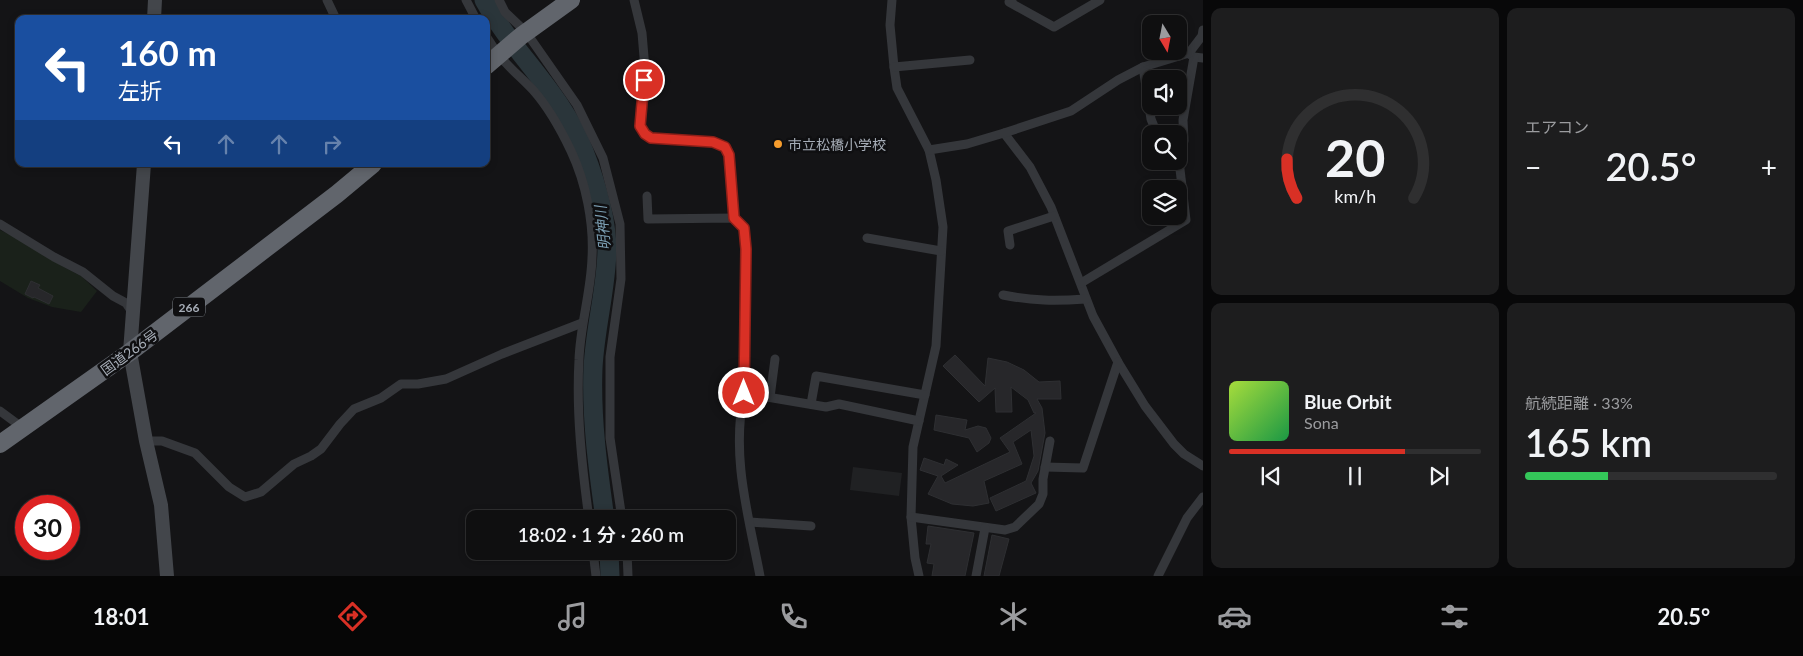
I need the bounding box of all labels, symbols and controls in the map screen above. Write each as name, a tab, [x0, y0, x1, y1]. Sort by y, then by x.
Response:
north arrow	[1142, 15, 1188, 60]
map controls	[1142, 15, 1187, 225]
text: 160 m	[118, 31, 217, 73]
icon: left	[35, 35, 100, 100]
pin	[623, 59, 665, 101]
icon: arrive	[630, 66, 658, 94]
button: sound	[1142, 70, 1187, 115]
text: 左折	[118, 77, 162, 104]
text: エアコン	[1525, 117, 1589, 136]
button: search	[1142, 125, 1187, 170]
text: 20	[1325, 126, 1385, 188]
icon: left	[159, 130, 187, 158]
icon: ahead	[212, 130, 240, 158]
icon: ahead	[265, 130, 293, 158]
icon: right	[318, 130, 346, 158]
place label: 市立松橋小学校	[788, 136, 886, 153]
marker: 市立松橋小学校	[772, 138, 784, 150]
text: 20.5°	[1606, 143, 1696, 189]
text: −	[1525, 150, 1541, 184]
text: +	[1761, 150, 1777, 184]
button: layers	[1142, 180, 1187, 225]
text: km/h	[1334, 185, 1376, 207]
water label: 明神川	[590, 203, 613, 251]
road number: 266	[173, 298, 205, 316]
street label: 国道266号	[97, 326, 161, 378]
position arrow	[717, 366, 769, 418]
text: Blue Orbit	[1304, 390, 1392, 413]
text: 航続距離 · 33%	[1525, 393, 1633, 412]
text: Sona	[1304, 413, 1339, 432]
text: 165 km	[1525, 419, 1652, 465]
icon: previous	[1257, 462, 1285, 490]
icon: pause	[1341, 462, 1369, 490]
icon: next	[1425, 462, 1453, 490]
speed limit sign: 30	[15, 495, 80, 560]
text: 18:02 · 1 分 · 260 m	[518, 523, 684, 546]
icon: directions	[335, 599, 370, 634]
icon: music	[555, 599, 590, 634]
icon: phone	[776, 599, 811, 634]
icon: climate	[996, 599, 1031, 634]
icon: car	[1217, 599, 1252, 634]
icon: filters	[1437, 599, 1472, 634]
text: 18:01	[93, 603, 149, 630]
text: 20.5°	[1658, 603, 1710, 630]

